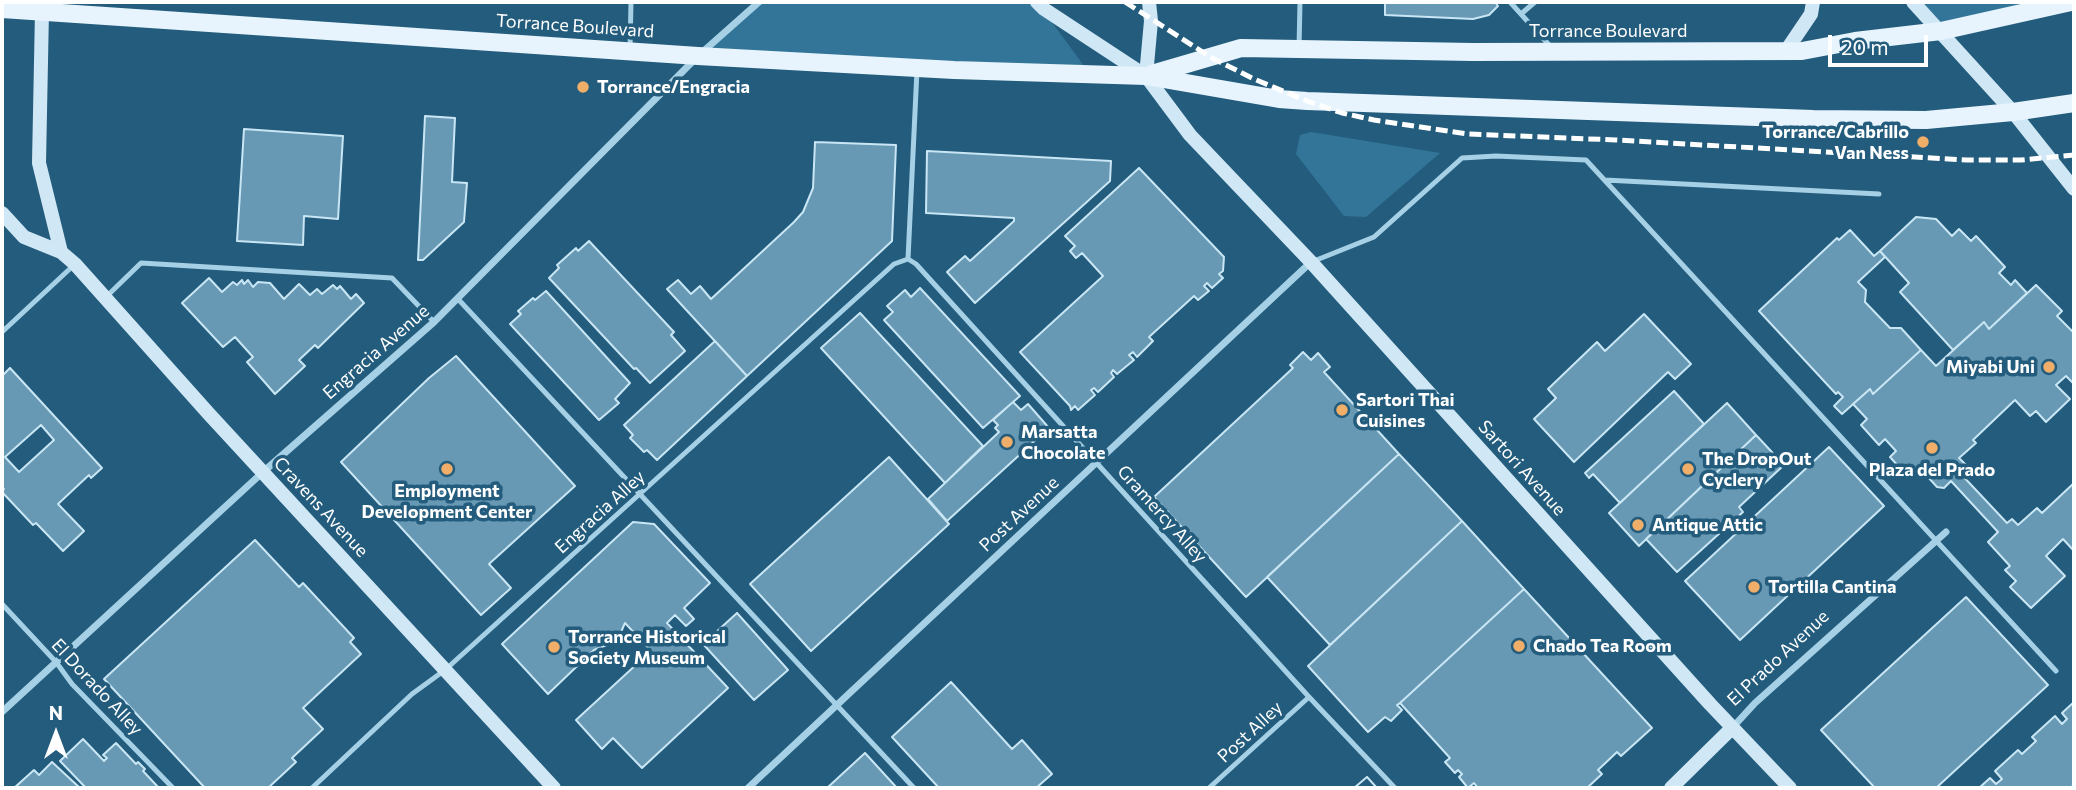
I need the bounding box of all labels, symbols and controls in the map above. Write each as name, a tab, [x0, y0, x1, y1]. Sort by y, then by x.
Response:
street label: Torrance Boulevard	[495, 10, 655, 42]
street label: Torrance Boulevard	[1529, 20, 1687, 42]
scale bar	[1831, 21, 1931, 65]
text: 20 m	[1841, 34, 1889, 59]
place label: Torrance/Engracia	[597, 76, 750, 98]
marker: Torrance/Engracia	[575, 79, 591, 95]
place label: Torrance/Cabrillo Van Ness	[1762, 121, 1909, 164]
marker: Torrance/Cabrillo Van Ness	[1915, 134, 1931, 150]
street label: Engracia Avenue	[319, 300, 433, 404]
place label: Miyabi Uni	[1946, 356, 2035, 378]
marker: Miyabi Uni	[2041, 359, 2057, 375]
place label: Sartori Thai Cuisines	[1356, 389, 1454, 432]
marker: Sartori Thai Cuisines	[1334, 402, 1350, 418]
street label: Sartori Avenue	[1474, 416, 1570, 520]
place label: Marsatta Chocolate	[1021, 421, 1105, 464]
marker: Marsatta Chocolate	[999, 434, 1015, 450]
marker: Plaza del Prado	[1924, 440, 1940, 456]
place label: The DropOut Cyclery	[1702, 448, 1811, 490]
street label: Cravens Avenue	[269, 452, 373, 562]
place label: Plaza del Prado	[1869, 459, 1995, 481]
marker: Employment Development Center	[439, 461, 455, 477]
street label: Gramercy Alley	[1113, 461, 1211, 567]
marker: The DropOut Cyclery	[1680, 461, 1696, 477]
street label: Engracia Alley	[551, 466, 649, 558]
street label: Post Avenue	[975, 472, 1063, 556]
place label: Employment Development Center	[362, 480, 532, 522]
place label: Antique Attic	[1652, 514, 1763, 536]
marker: Antique Attic	[1630, 517, 1646, 533]
place label: Tortilla Cantina	[1768, 576, 1897, 598]
marker: Tortilla Cantina	[1746, 579, 1762, 595]
street label: El Prado Avenue	[1723, 605, 1833, 711]
place label: Torrance Historical Society Museum	[568, 626, 726, 668]
street label: El Dorado Alley	[47, 634, 147, 740]
place label: Chado Tea Room	[1533, 635, 1672, 657]
marker: Chado Tea Room	[1511, 638, 1527, 654]
marker: Torrance Historical Society Museum	[546, 639, 562, 655]
street label: Post Alley	[1213, 697, 1287, 767]
north arrow	[21, 699, 91, 769]
text: N	[49, 701, 63, 724]

